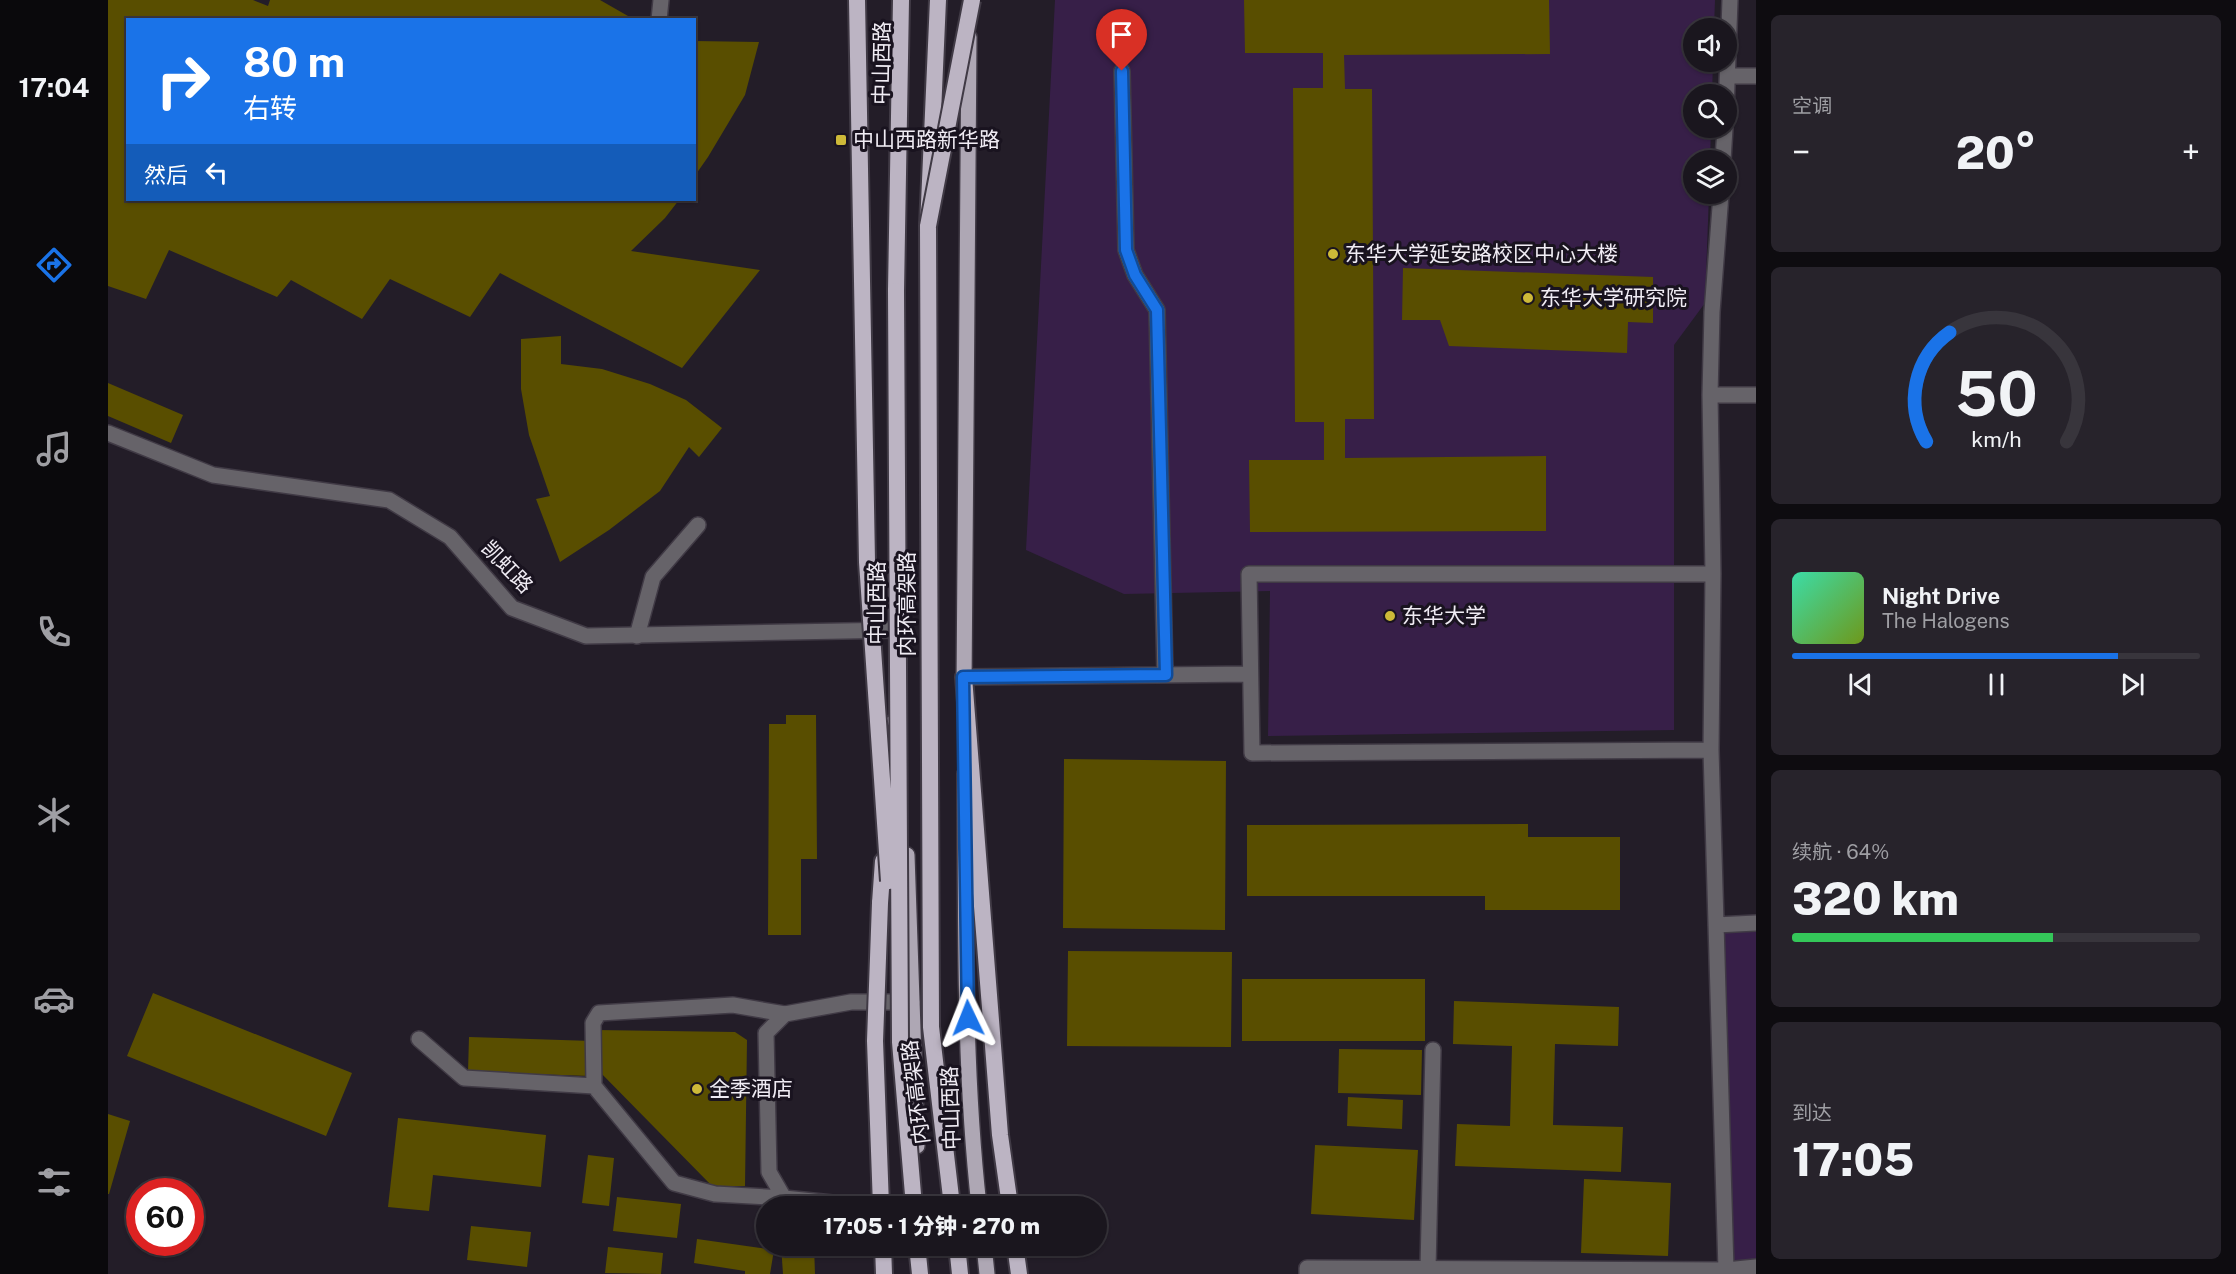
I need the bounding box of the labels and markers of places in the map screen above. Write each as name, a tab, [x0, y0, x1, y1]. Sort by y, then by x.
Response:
pin	[1096, 9, 1147, 71]
place label: 中山西路新华路	[853, 127, 1000, 152]
marker: 中山西路新华路	[834, 133, 848, 147]
place label: 东华大学延安路校区中心大楼	[1345, 241, 1618, 266]
marker: 东华大学延安路校区中心大楼	[1326, 247, 1340, 261]
place label: 东华大学研究院	[1540, 285, 1687, 310]
marker: 东华大学研究院	[1521, 291, 1535, 305]
place label: 东华大学	[1402, 603, 1486, 628]
marker: 东华大学	[1383, 609, 1397, 623]
place label: 全季酒店	[709, 1076, 793, 1101]
marker: 全季酒店	[690, 1082, 704, 1096]

